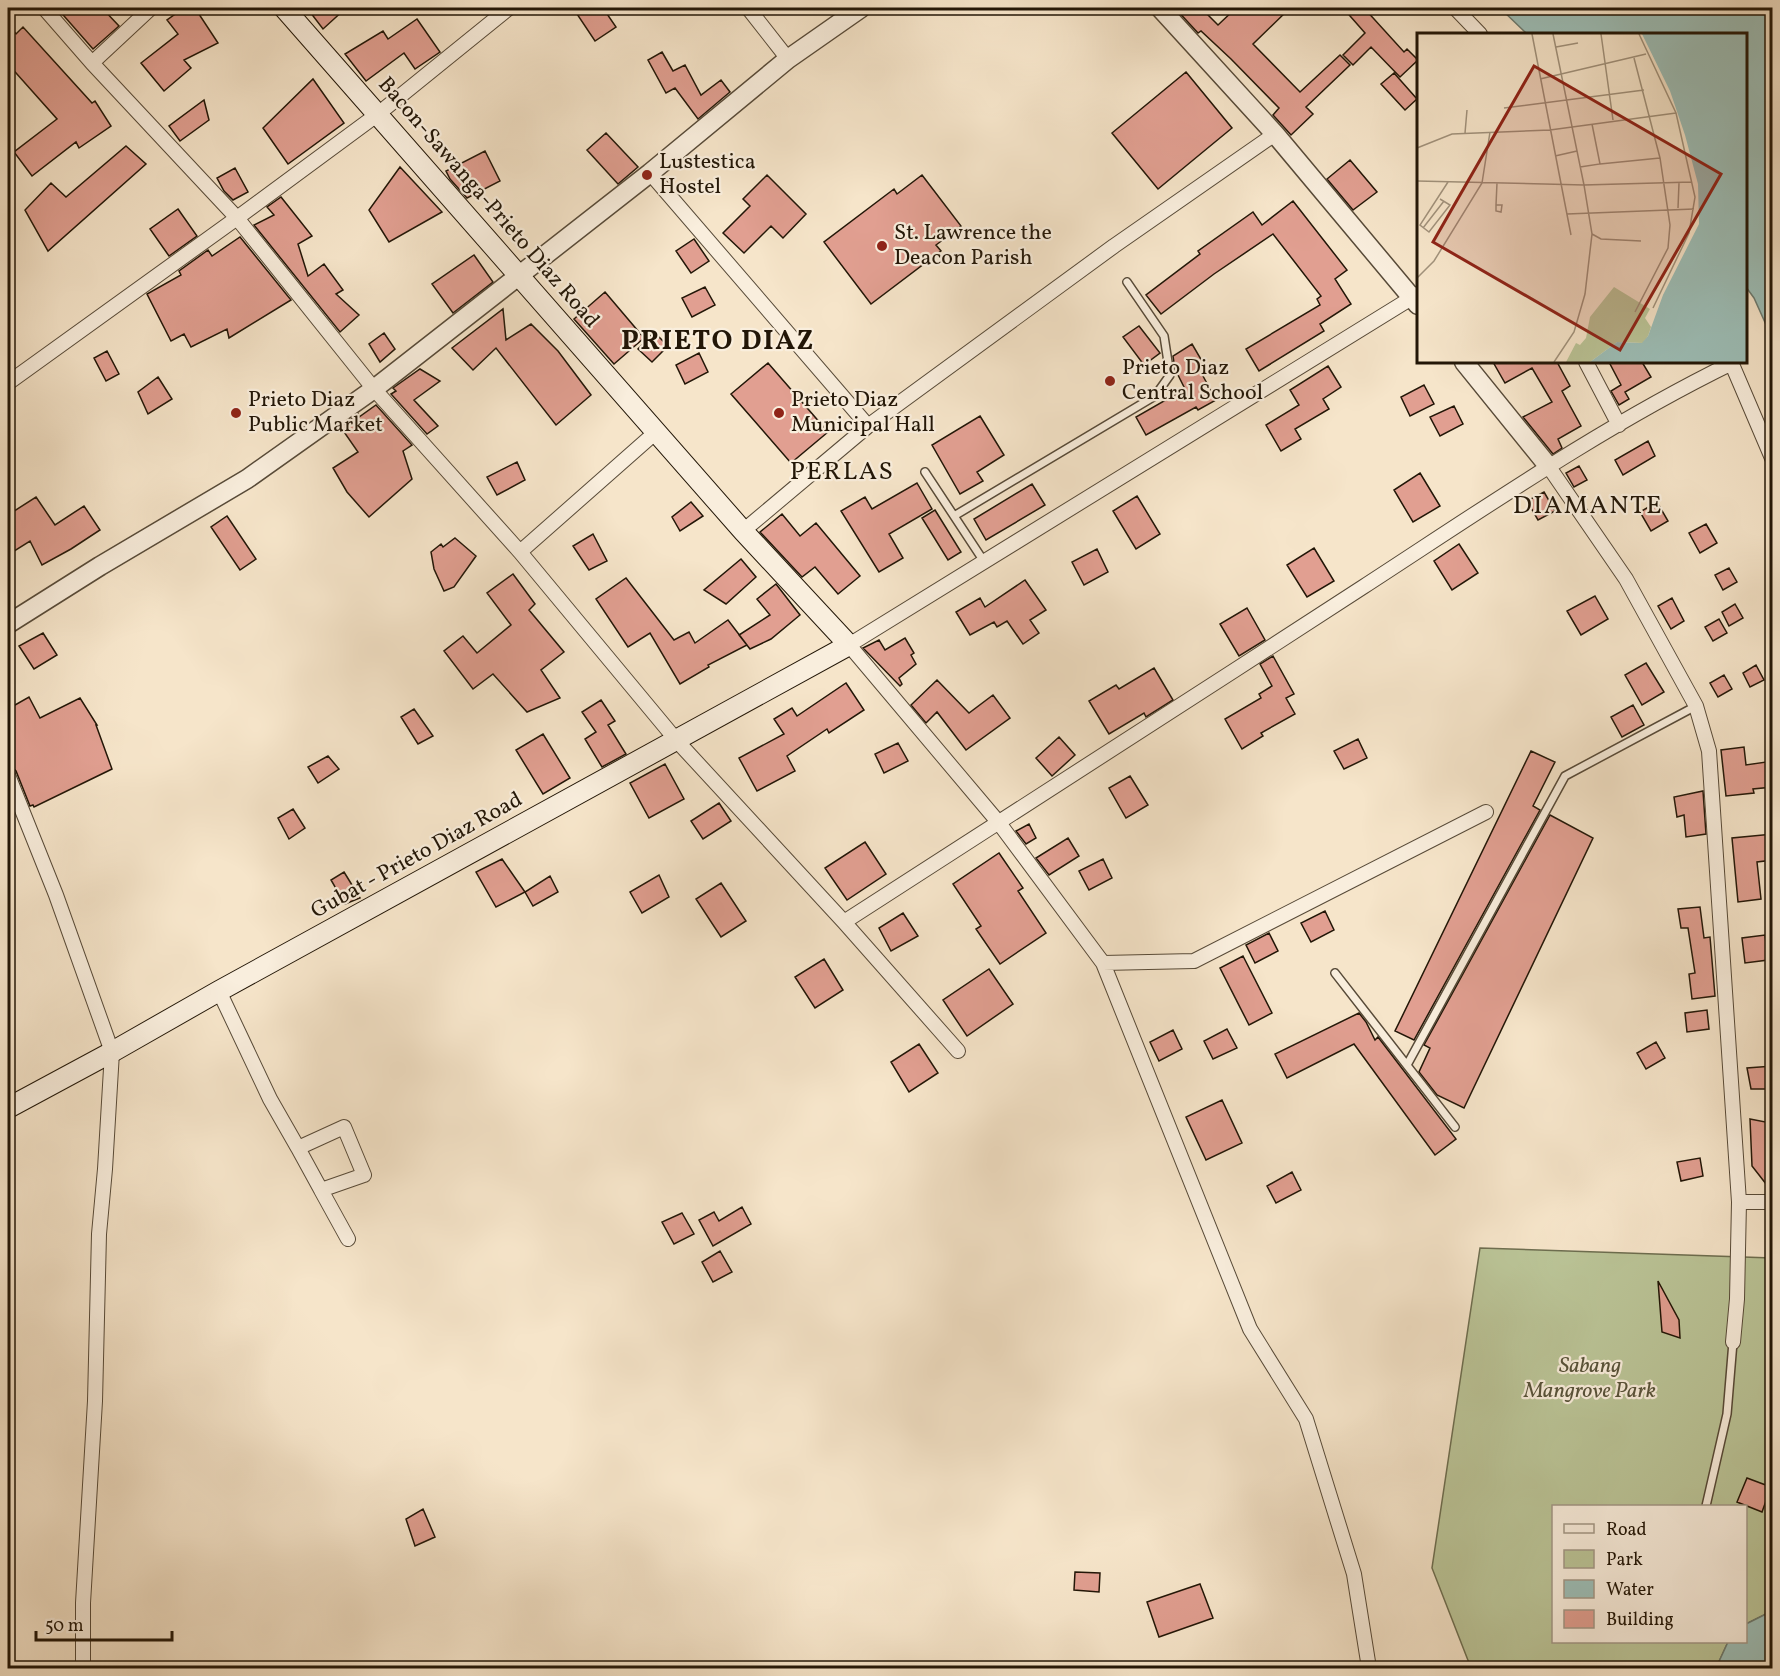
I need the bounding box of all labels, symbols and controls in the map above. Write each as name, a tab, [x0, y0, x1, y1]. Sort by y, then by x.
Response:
inset map	[1417, 33, 1747, 363]
street label: Bacon-Sawanga-Prieto Diaz Road	[370, 70, 606, 336]
place label: Lustestica Hostel	[659, 147, 756, 203]
marker: Lustestica Hostel	[640, 168, 654, 182]
place label: St. Lawrence the Deacon Parish	[894, 218, 1052, 274]
marker: St. Lawrence the Deacon Parish	[875, 239, 889, 253]
district label: PRIETO DIAZ	[621, 322, 815, 361]
place label: Prieto Diaz Central School	[1122, 353, 1263, 409]
marker: Prieto Diaz Central School	[1103, 374, 1117, 388]
place label: Prieto Diaz Public Market	[248, 385, 383, 441]
place label: Prieto Diaz Municipal Hall	[791, 385, 935, 441]
marker: Prieto Diaz Public Market	[229, 406, 243, 420]
marker: Prieto Diaz Municipal Hall	[772, 406, 786, 420]
district label: PERLAS	[790, 454, 894, 490]
district label: DIAMANTE	[1513, 488, 1663, 524]
street label: Gubat - Prieto Diaz Road	[306, 785, 528, 927]
park label: Sabang Mangrove Park	[1523, 1351, 1656, 1407]
legend	[1552, 1505, 1747, 1643]
text: Road	[1606, 1518, 1647, 1543]
text: Park	[1606, 1548, 1643, 1573]
text: Water	[1606, 1578, 1654, 1603]
scale bar	[36, 1604, 172, 1642]
text: Building	[1606, 1608, 1674, 1633]
text: 50 m	[45, 1614, 84, 1639]

